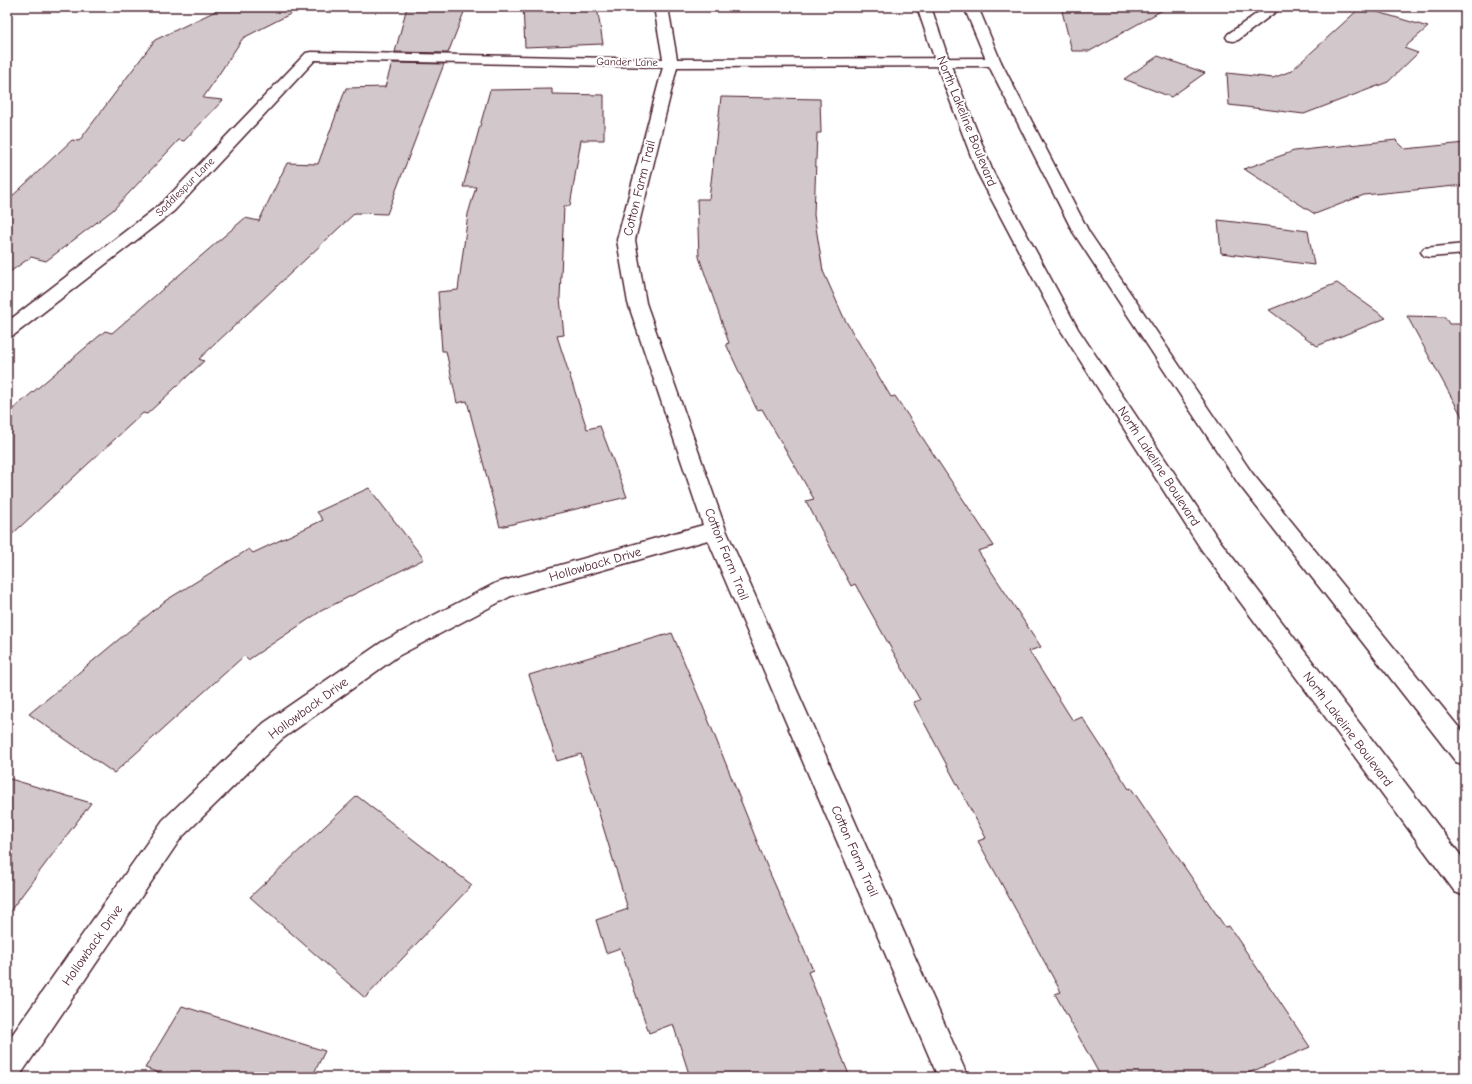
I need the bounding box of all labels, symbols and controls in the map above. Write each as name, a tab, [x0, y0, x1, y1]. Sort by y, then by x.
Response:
street label: North Lakeline Boulevard	[934, 54, 1000, 188]
street label: Gander Lane	[596, 55, 658, 69]
street label: Cotton Farm Trail	[620, 139, 658, 237]
street label: Saddlespur Lane	[153, 154, 218, 219]
street label: North Lakeline Boulevard	[1115, 403, 1203, 529]
street label: Cotton Farm Trail	[702, 506, 752, 602]
street label: Hollowback Drive	[547, 544, 643, 584]
street label: North Lakeline Boulevard	[1300, 669, 1396, 789]
street label: Hollowback Drive	[265, 674, 351, 742]
street label: Cotton Farm Trail	[828, 803, 882, 899]
street label: Hollowback Drive	[59, 901, 126, 988]

